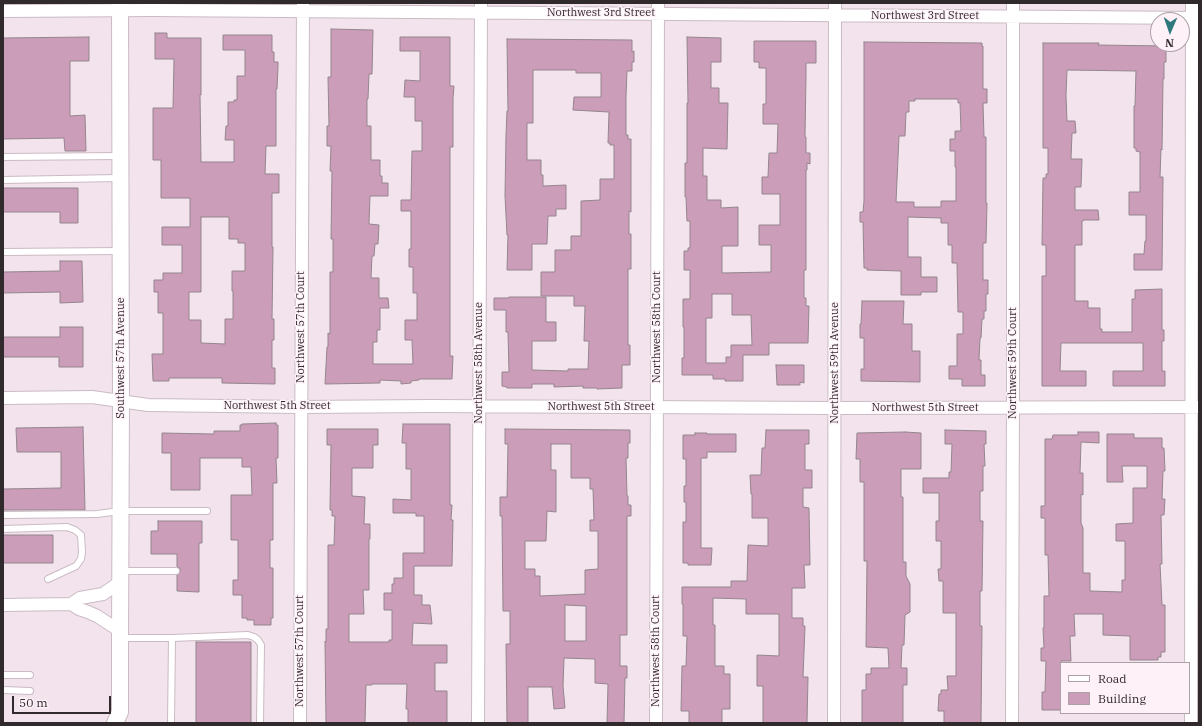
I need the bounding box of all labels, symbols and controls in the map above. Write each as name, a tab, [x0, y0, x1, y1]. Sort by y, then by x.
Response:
street label: Northwest 3rd Street	[547, 6, 655, 20]
street label: Northwest 3rd Street	[871, 9, 979, 23]
north arrow	[1150, 12, 1190, 52]
text: N	[1165, 36, 1174, 50]
street label: Northwest 57th Court	[294, 271, 308, 383]
street label: Northwest 58th Court	[650, 271, 664, 383]
street label: Southwest 57th Avenue	[114, 297, 128, 419]
street label: Northwest 58th Avenue	[472, 302, 486, 424]
street label: Northwest 59th Avenue	[828, 302, 842, 424]
street label: Northwest 59th Court	[1006, 307, 1020, 419]
street label: Northwest 5th Street	[223, 399, 331, 413]
street label: Northwest 5th Street	[547, 400, 655, 414]
street label: Northwest 5th Street	[871, 401, 979, 415]
street label: Northwest 57th Court	[293, 595, 307, 707]
street label: Northwest 58th Court	[649, 595, 663, 707]
legend	[1060, 662, 1190, 714]
text: Road	[1098, 671, 1127, 686]
scale bar	[14, 688, 113, 714]
text: Building	[1098, 691, 1146, 706]
text: 50 m	[19, 695, 48, 710]

